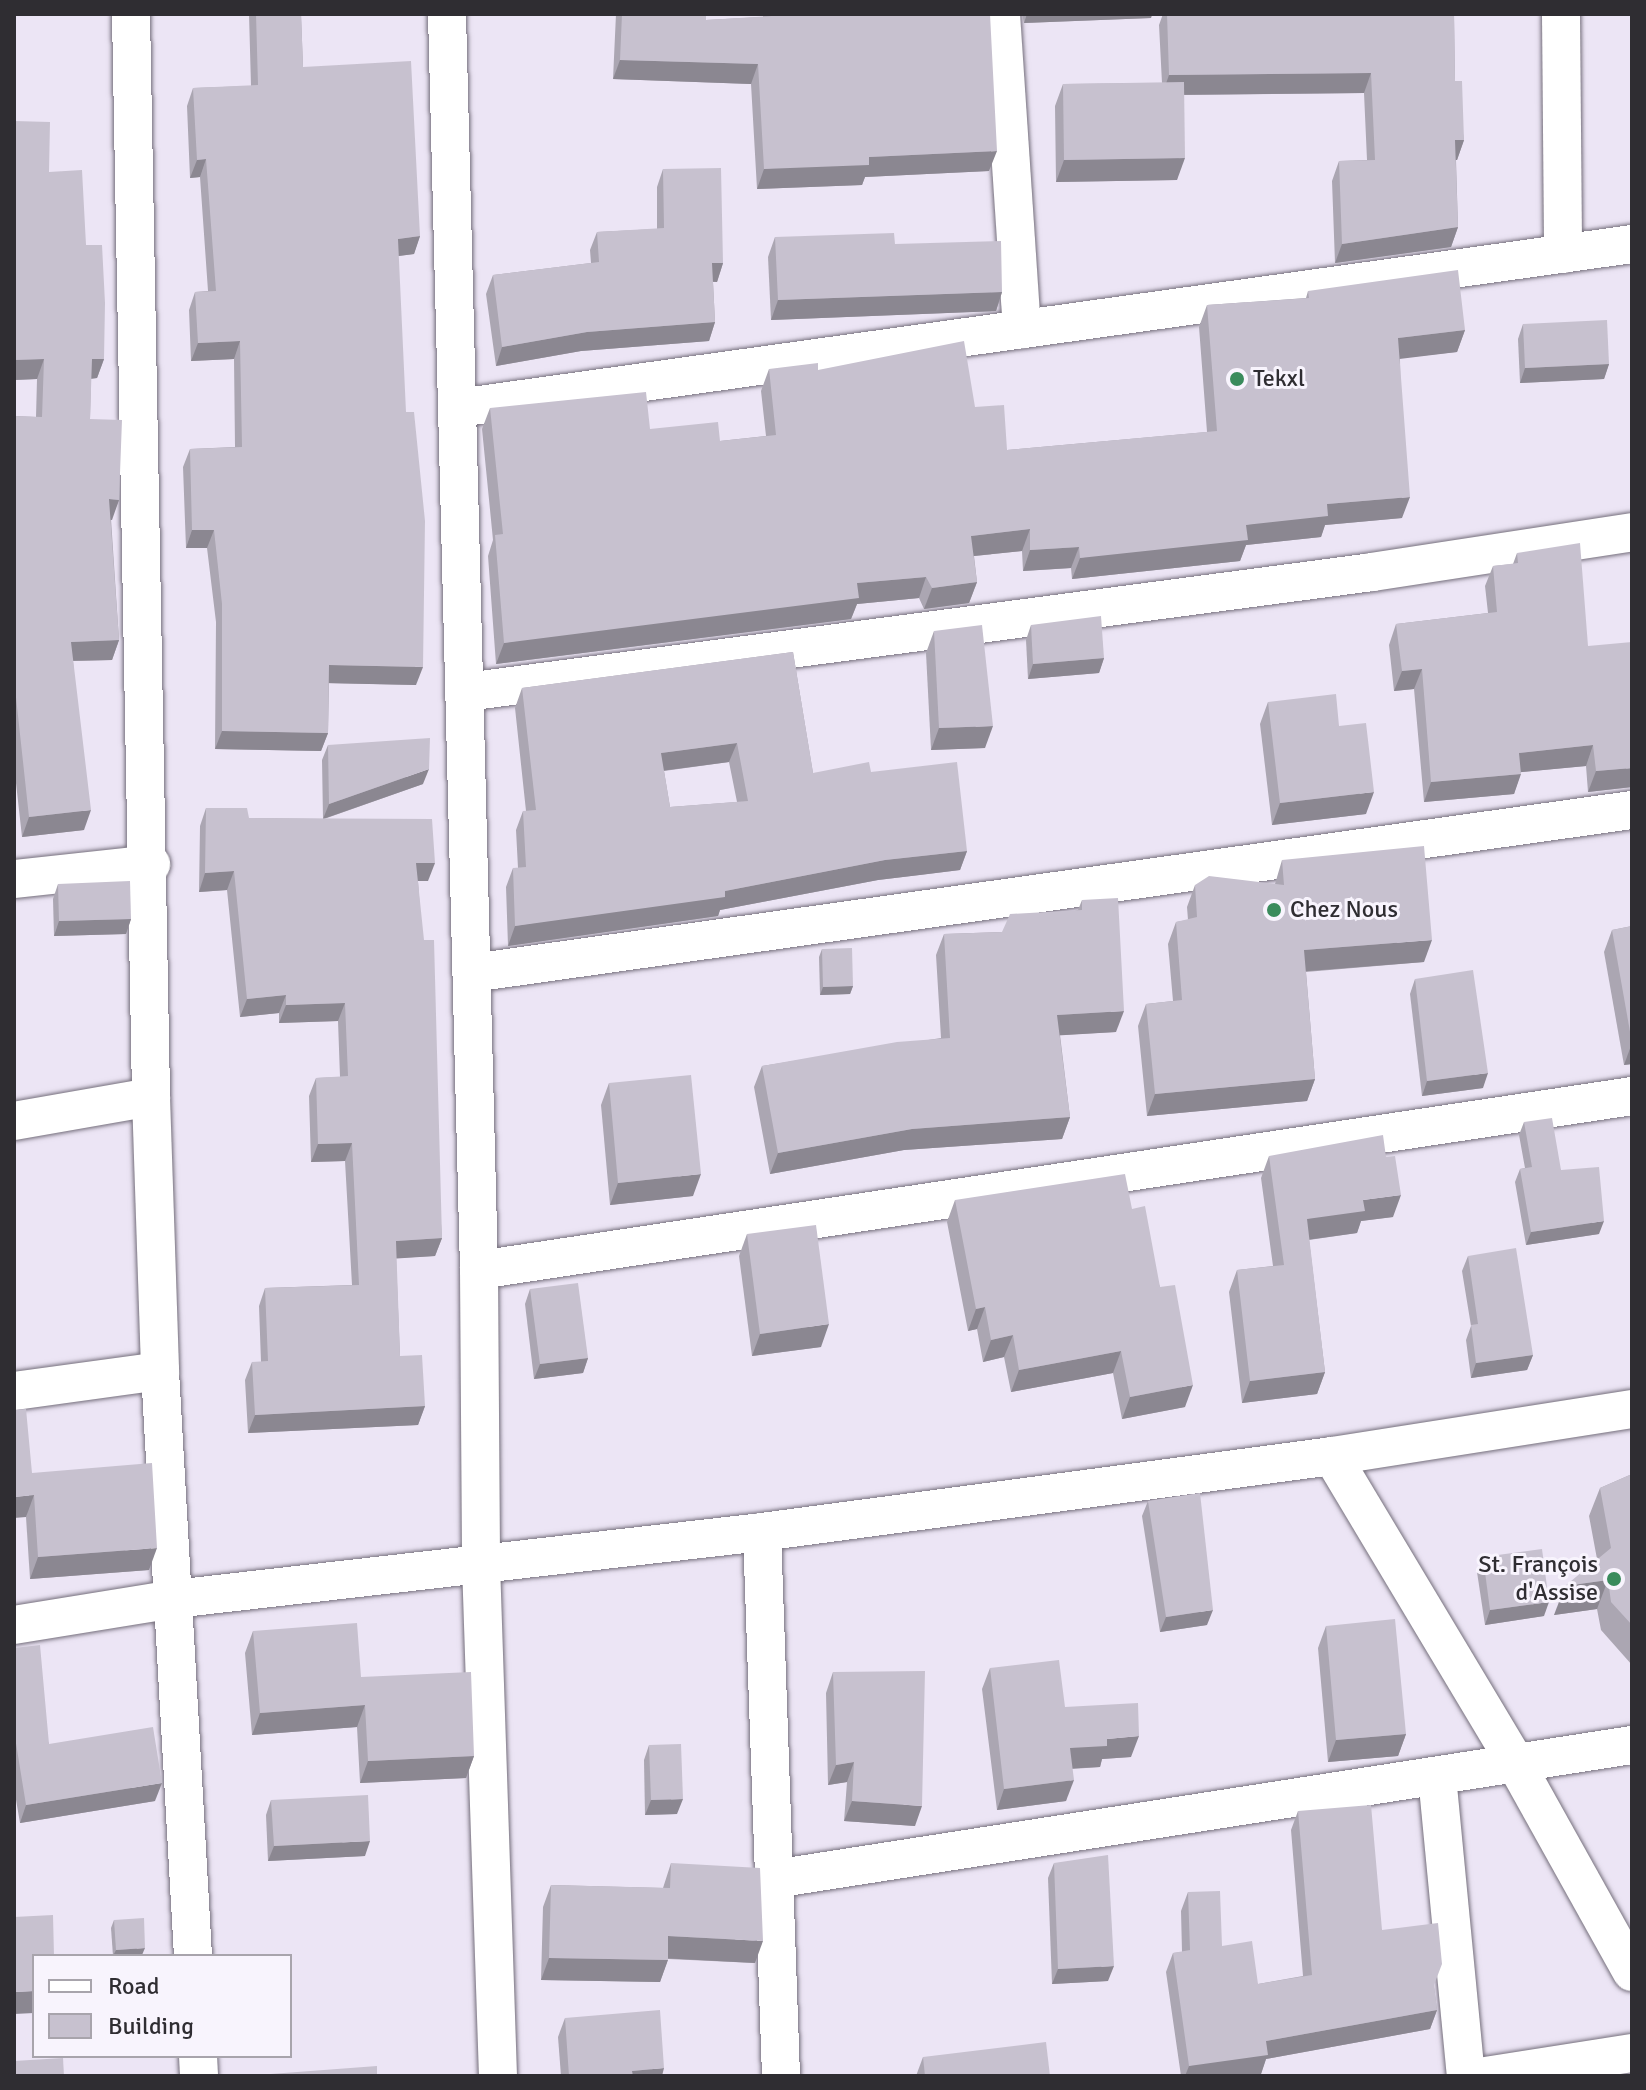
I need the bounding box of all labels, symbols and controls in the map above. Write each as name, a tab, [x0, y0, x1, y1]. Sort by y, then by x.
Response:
place label: Tekxl	[1253, 365, 1305, 393]
marker: Tekxl	[1228, 370, 1246, 388]
place label: Chez Nous	[1290, 896, 1398, 924]
marker: Chez Nous	[1265, 901, 1283, 919]
place label: St. François d'Assise	[1478, 1551, 1598, 1607]
marker: St. François d'Assise	[1605, 1570, 1623, 1588]
legend	[32, 1954, 292, 2058]
text: Road	[108, 1971, 159, 2001]
text: Building	[108, 2011, 194, 2041]

